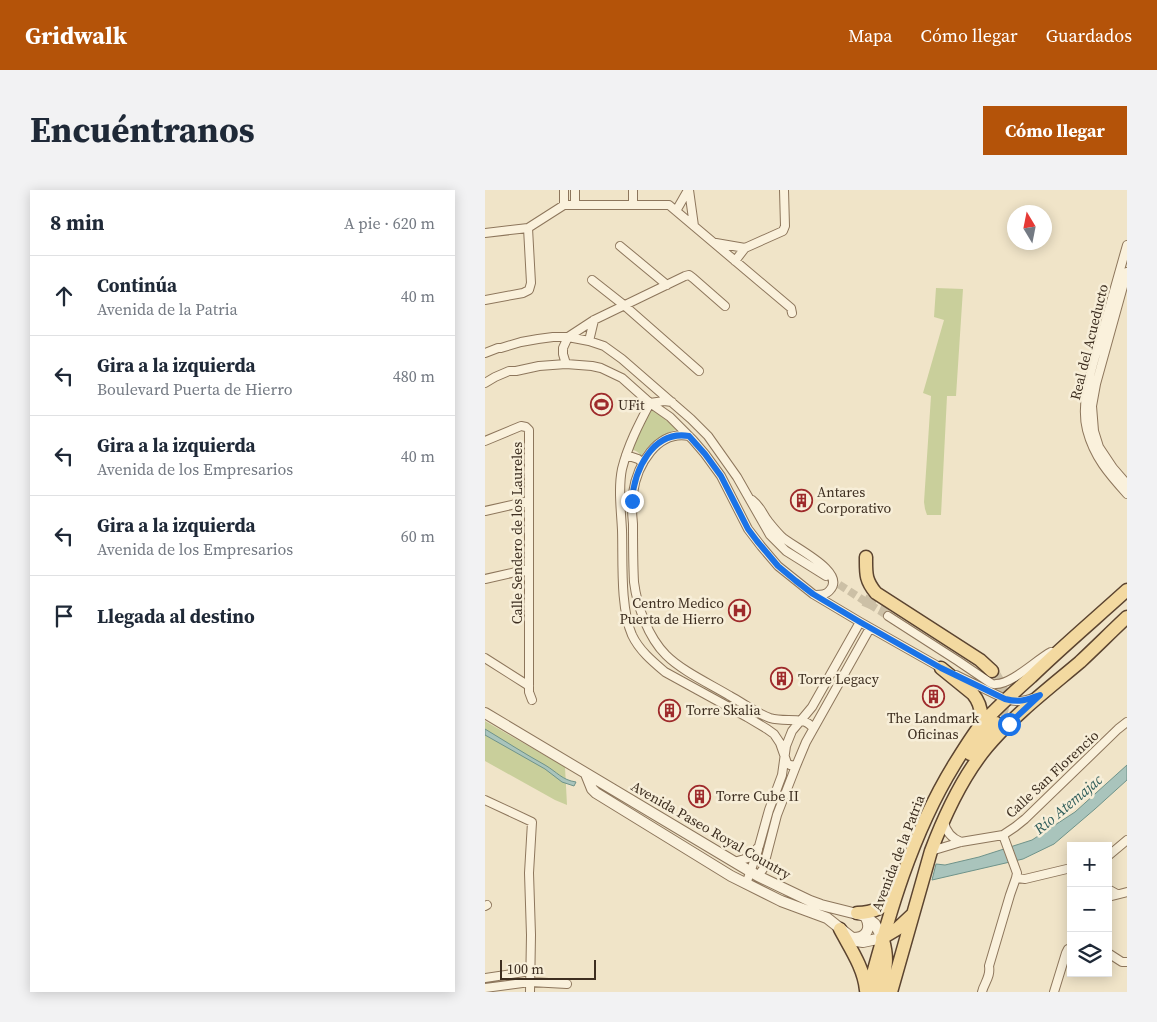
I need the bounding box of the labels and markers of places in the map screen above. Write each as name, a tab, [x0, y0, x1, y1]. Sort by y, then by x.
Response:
sports icon: UFit	[590, 393, 614, 417]
place label: UFit	[618, 395, 645, 415]
place label: Antares Corporativo	[817, 482, 891, 518]
building icon: Antares Corporativo	[789, 488, 813, 512]
place label: Centro Medico Puerta de Hierro	[619, 593, 724, 629]
hospital icon: Centro Medico Puerta de Hierro	[728, 599, 752, 623]
building icon: Torre Legacy	[770, 667, 794, 691]
place label: Torre Legacy	[798, 669, 880, 689]
building icon: The Landmark Oficinas	[921, 684, 945, 708]
building icon: Torre Skalia	[658, 698, 682, 722]
place label: Torre Skalia	[686, 700, 761, 720]
place label: The Landmark Oficinas	[887, 708, 979, 744]
building icon: Torre Cube II	[688, 784, 712, 808]
place label: Torre Cube II	[716, 786, 799, 806]

